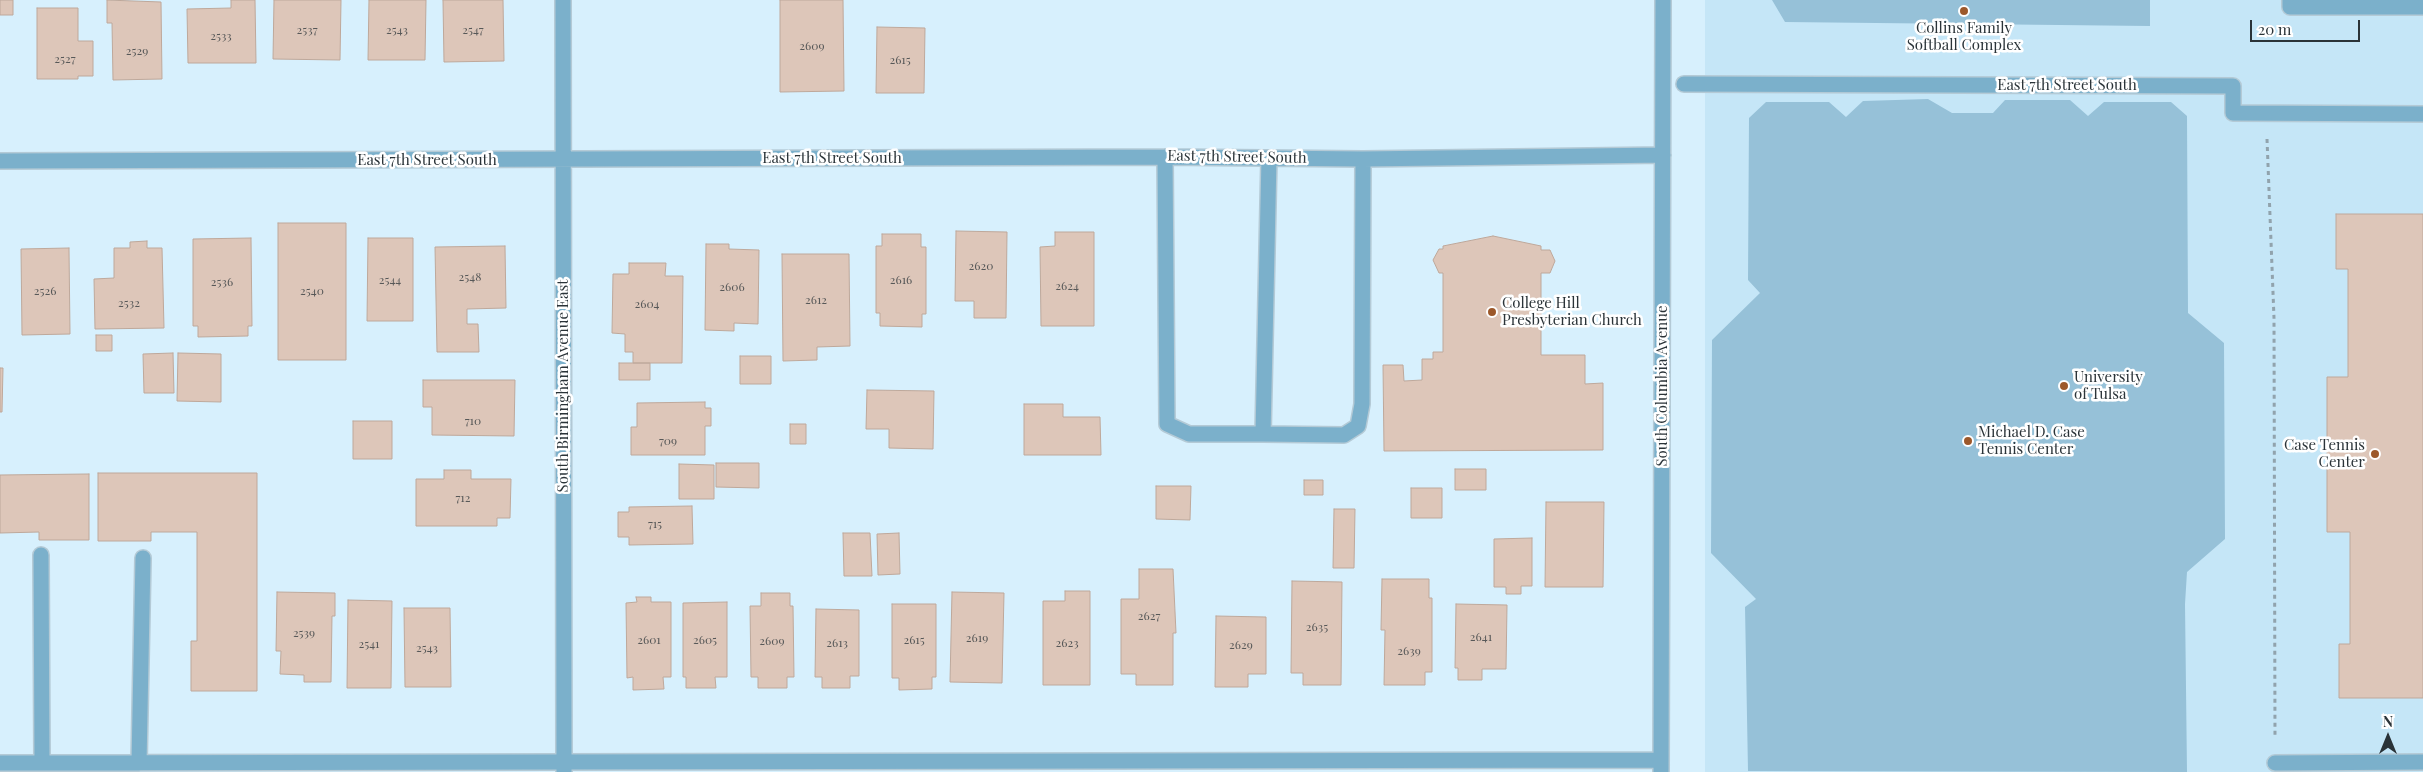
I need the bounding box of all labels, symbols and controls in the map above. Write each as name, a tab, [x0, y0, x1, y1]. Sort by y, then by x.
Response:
marker: Collins Family Softball Complex	[1958, 5, 1970, 17]
scale bar	[2253, 10, 2363, 42]
place label: Collins Family Softball Complex	[1907, 19, 2021, 54]
text: 20 m	[2258, 19, 2291, 39]
house number: 2537	[296, 23, 318, 37]
house number: 2543	[386, 23, 408, 37]
house number: 2547	[462, 23, 484, 37]
house number: 2533	[210, 29, 232, 43]
house number: 2609	[799, 39, 825, 53]
house number: 2529	[126, 44, 148, 58]
house number: 2527	[54, 52, 76, 66]
house number: 2615	[889, 53, 911, 67]
street label: East 7th Street South	[1997, 76, 2137, 94]
street label: East 7th Street South	[1167, 147, 1307, 167]
street label: East 7th Street South	[762, 149, 902, 167]
street label: East 7th Street South	[357, 151, 497, 169]
house number: 2620	[969, 259, 993, 273]
house number: 2548	[459, 270, 481, 284]
house number: 2544	[379, 273, 401, 287]
house number: 2616	[890, 273, 912, 287]
house number: 2536	[211, 275, 233, 289]
house number: 2624	[1055, 279, 1079, 293]
street label: South Birmingham Avenue East	[554, 280, 572, 492]
house number: 2606	[719, 280, 745, 294]
house number: 2526	[34, 284, 56, 298]
house number: 2540	[300, 284, 324, 298]
house number: 2612	[805, 293, 827, 307]
place label: College Hill Presbyterian Church	[1502, 294, 1642, 329]
house number: 2532	[118, 296, 140, 310]
house number: 2604	[634, 297, 660, 311]
street label: South Columbia Avenue	[1653, 305, 1671, 467]
marker: College Hill Presbyterian Church	[1486, 306, 1498, 318]
place label: University of Tulsa	[2074, 368, 2143, 403]
marker: University of Tulsa	[2058, 380, 2070, 392]
house number: 710	[465, 414, 481, 428]
place label: Michael D. Case Tennis Center	[1978, 423, 2085, 458]
house number: 709	[659, 434, 677, 448]
marker: Michael D. Case Tennis Center	[1962, 435, 1974, 447]
place label: Case Tennis Center	[2284, 436, 2365, 471]
marker: Case Tennis Center	[2369, 448, 2381, 460]
house number: 712	[455, 491, 471, 505]
house number: 715	[648, 517, 662, 531]
house number: 2627	[1138, 609, 1160, 623]
house number: 2635	[1306, 620, 1328, 634]
house number: 2539	[293, 626, 315, 640]
house number: 2641	[1470, 630, 1492, 644]
house number: 2619	[966, 631, 988, 645]
house number: 2601	[637, 633, 661, 647]
house number: 2605	[693, 633, 717, 647]
house number: 2615	[903, 633, 925, 647]
house number: 2609	[759, 634, 785, 648]
house number: 2613	[826, 636, 848, 650]
house number: 2623	[1055, 636, 1079, 650]
house number: 2541	[358, 637, 380, 651]
house number: 2629	[1229, 638, 1253, 652]
house number: 2543	[416, 641, 438, 655]
house number: 2639	[1397, 644, 1421, 658]
north arrow	[2363, 712, 2413, 762]
text: N	[2383, 712, 2393, 731]

